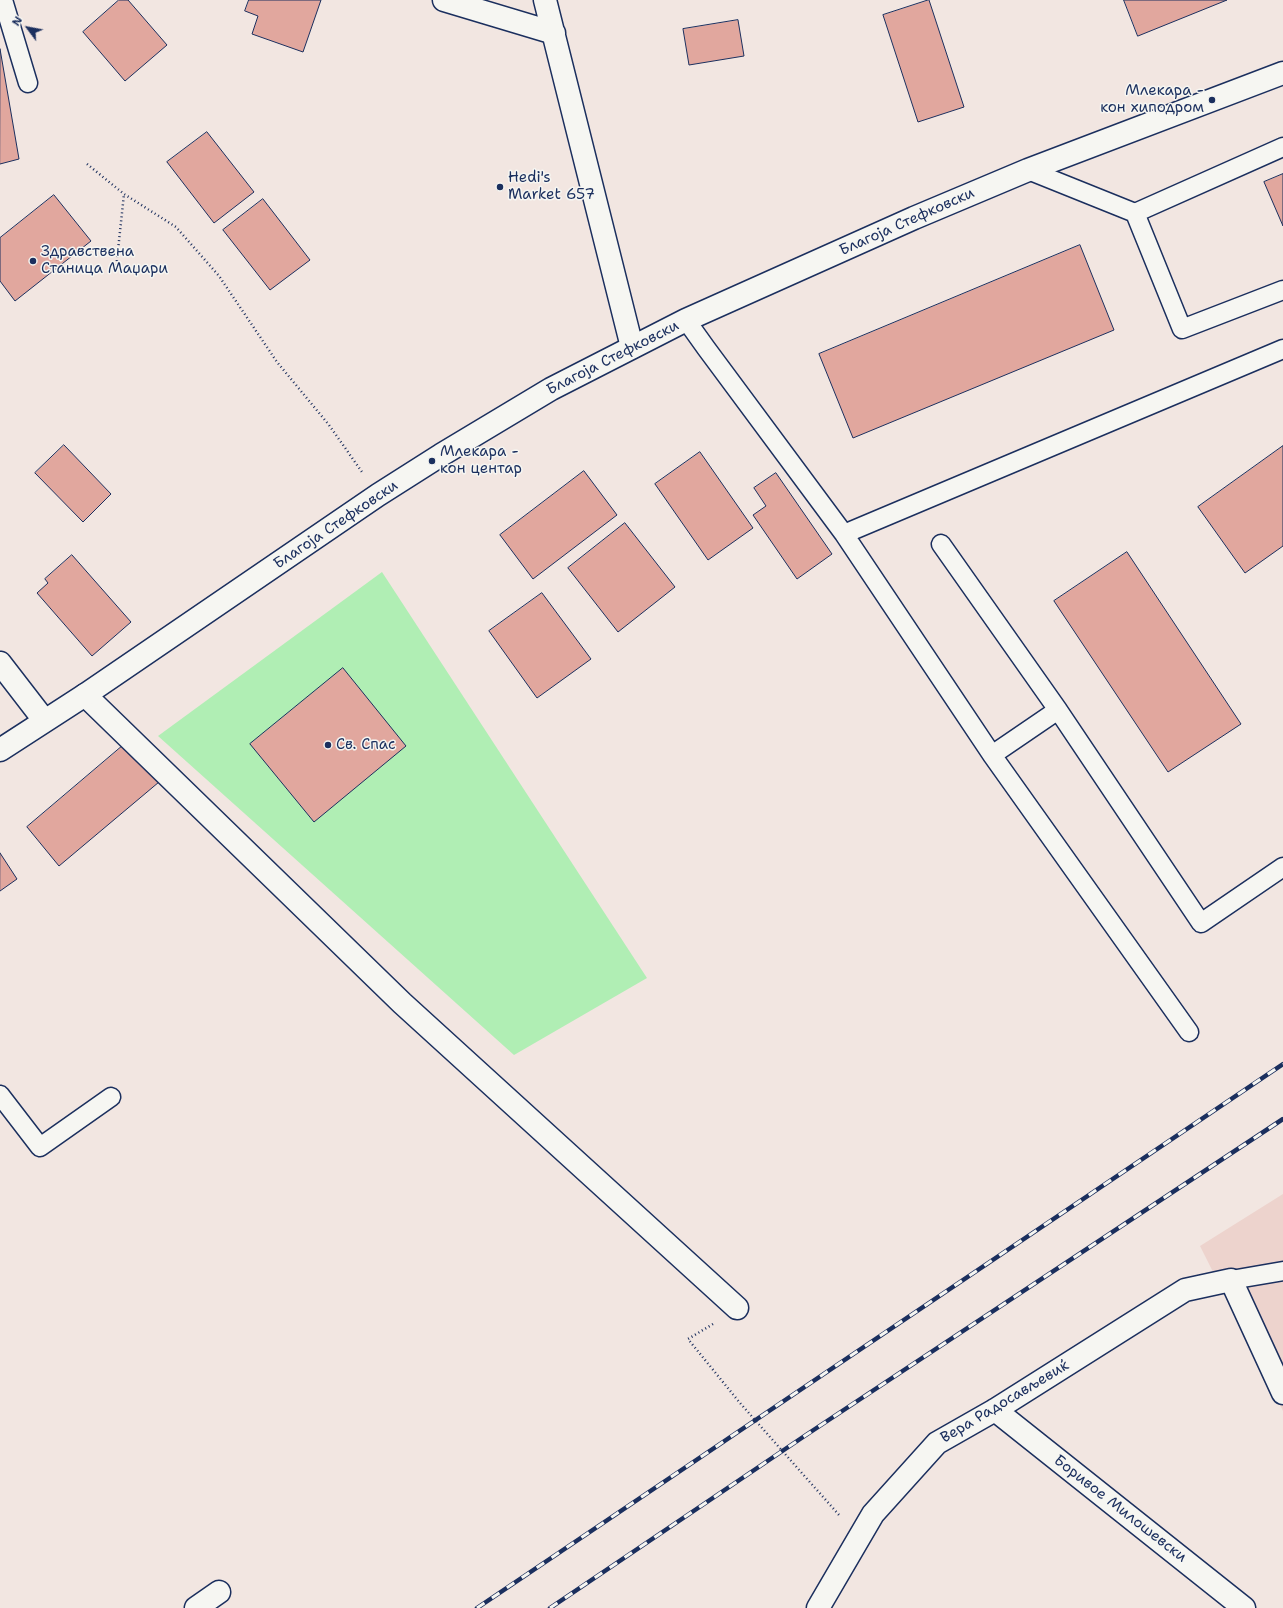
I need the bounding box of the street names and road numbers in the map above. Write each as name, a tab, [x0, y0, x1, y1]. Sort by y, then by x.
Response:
street label: Благоја Стефковски	[837, 184, 977, 260]
street label: Благоја Стефковски	[544, 317, 682, 399]
street label: Благоја Стефковски	[270, 477, 402, 573]
street label: Вера Радосављевиќ	[938, 1357, 1072, 1447]
street label: Боривое Милошевски	[1050, 1451, 1190, 1567]

